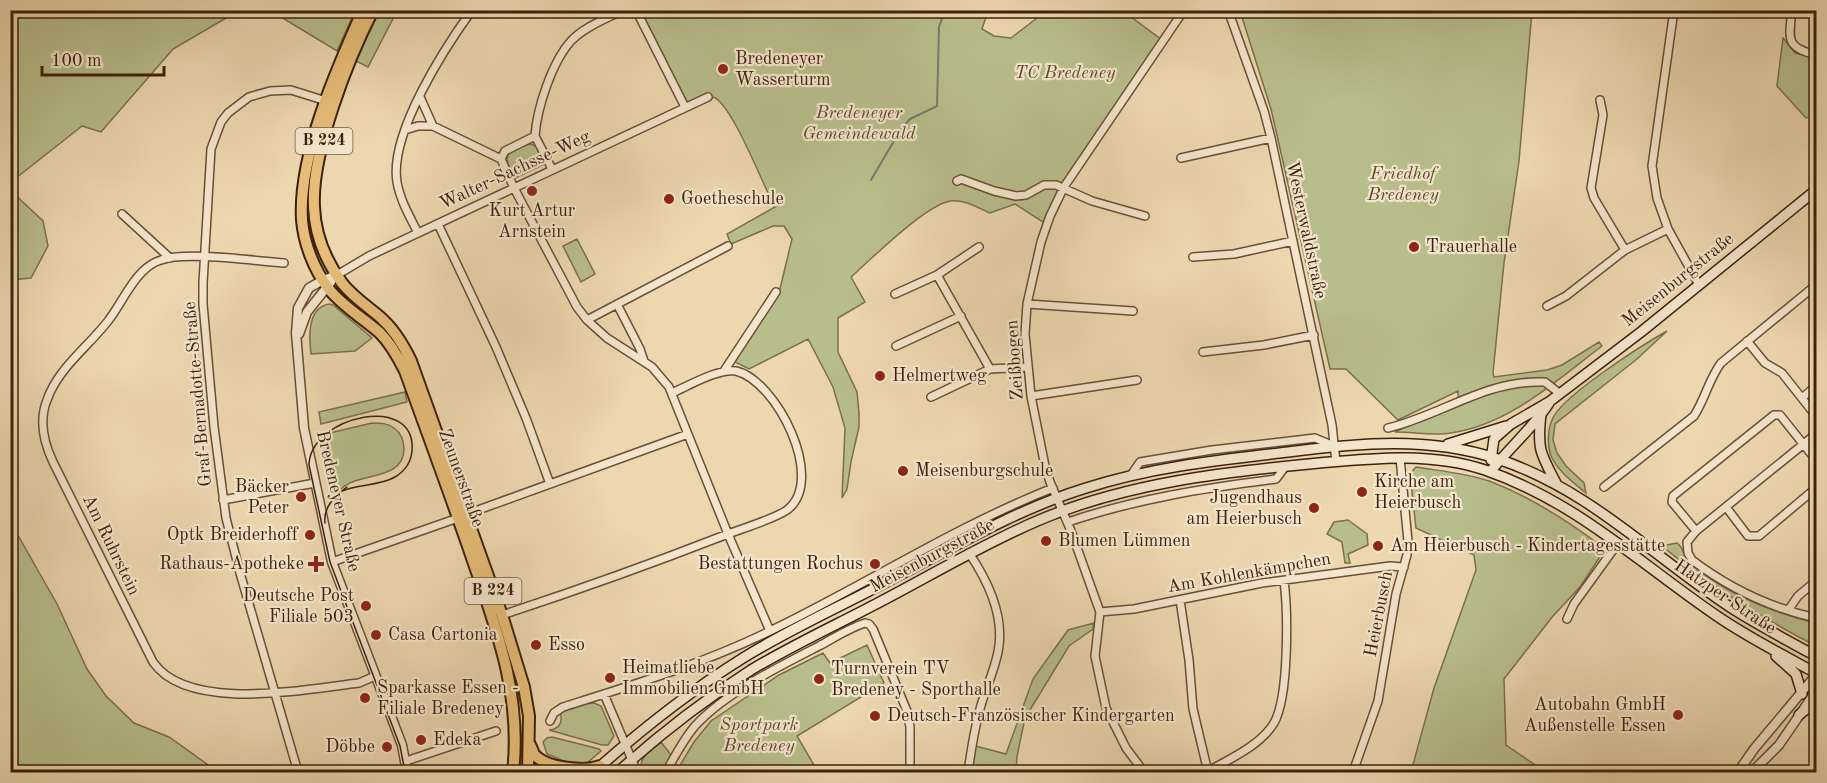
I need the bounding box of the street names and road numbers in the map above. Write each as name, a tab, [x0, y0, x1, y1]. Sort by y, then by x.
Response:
street label: Walter-Sachsse-Weg	[437, 127, 593, 213]
road number: B 224	[296, 128, 352, 154]
street label: Westerwaldstraße	[1283, 160, 1329, 300]
street label: Meisenburgstraße	[1619, 230, 1737, 330]
street label: Graf-Bernadotte-Straße	[181, 301, 215, 487]
street label: Zeißbogen	[1003, 319, 1027, 401]
street label: Zeunerstraße	[435, 426, 487, 530]
street label: Bredeneyer Straße	[313, 429, 363, 573]
street label: Am Ruhrstein	[79, 492, 143, 599]
street label: Meisenburgstraße	[867, 516, 997, 596]
street label: Am Kohlenkämpchen	[1166, 550, 1332, 596]
street label: Hatzper Straße	[1671, 556, 1779, 638]
street label: Heierbusch	[1362, 569, 1396, 659]
road number: B 224	[464, 578, 522, 604]

